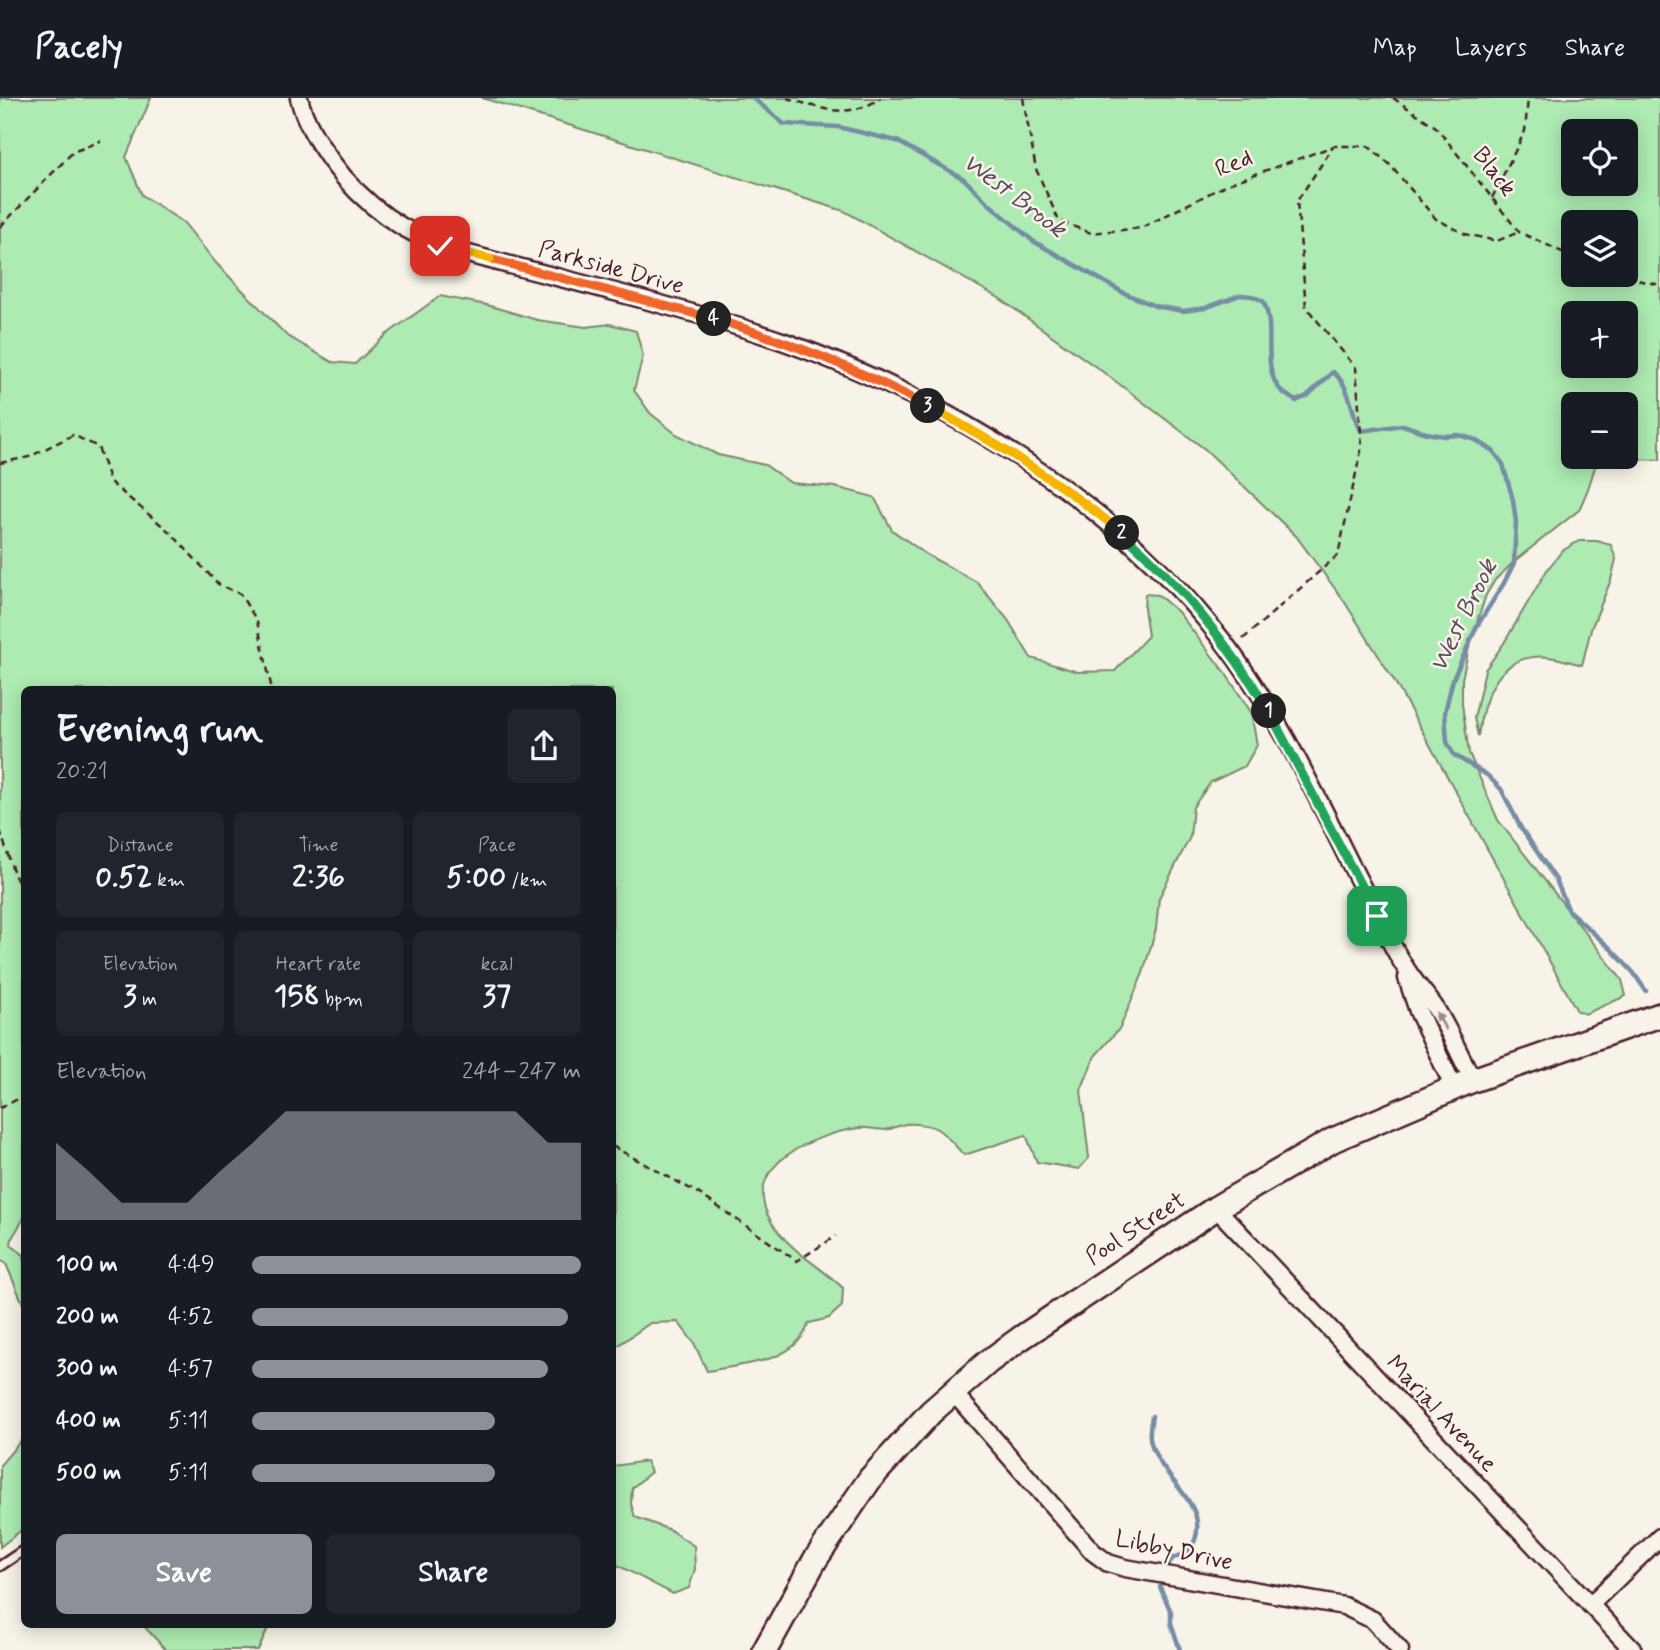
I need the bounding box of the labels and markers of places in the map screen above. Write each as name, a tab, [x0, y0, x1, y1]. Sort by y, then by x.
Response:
pin	[410, 216, 470, 276]
pin: 4	[696, 302, 732, 336]
pin: 3	[911, 388, 946, 424]
pin: 2	[1104, 516, 1140, 550]
pin: 1	[1252, 694, 1286, 728]
pin	[1347, 886, 1407, 946]

